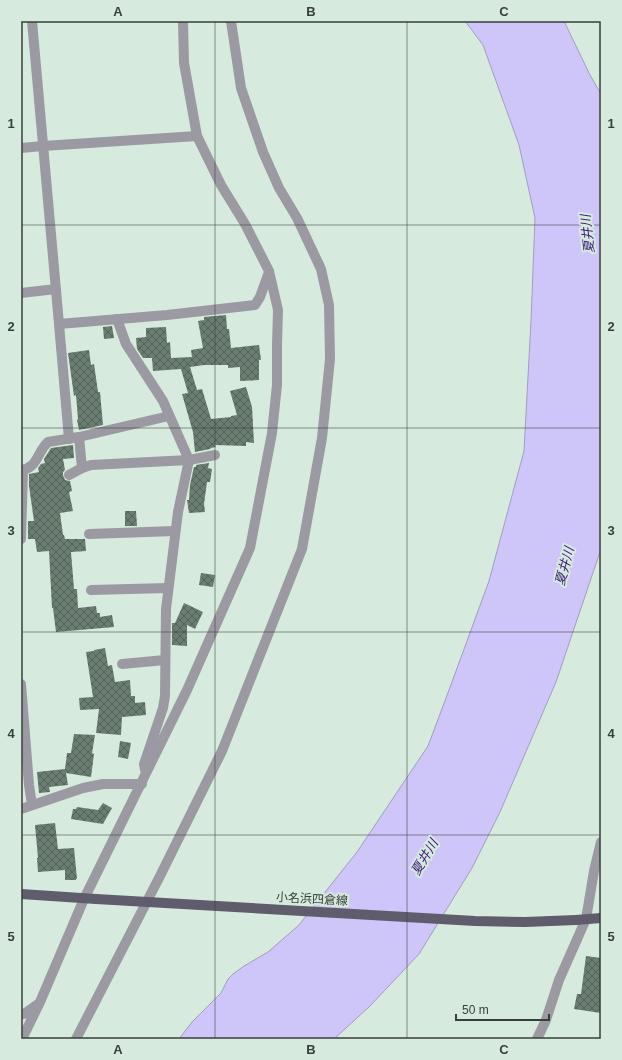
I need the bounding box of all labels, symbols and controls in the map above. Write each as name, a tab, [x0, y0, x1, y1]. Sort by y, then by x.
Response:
text: A	[113, 4, 123, 19]
text: B	[306, 4, 316, 19]
text: C	[499, 4, 509, 19]
text: 1	[7, 116, 15, 131]
text: 1	[607, 116, 615, 131]
water label: 夏井川	[578, 212, 597, 254]
text: 2	[7, 319, 15, 334]
text: 2	[607, 319, 615, 334]
text: 3	[7, 523, 15, 538]
text: 3	[607, 523, 615, 538]
water label: 夏井川	[552, 543, 577, 587]
text: 4	[7, 726, 15, 741]
text: 4	[607, 726, 615, 741]
water label: 夏井川	[408, 835, 442, 878]
street label: 小名浜四倉線	[276, 890, 348, 908]
text: 5	[7, 929, 15, 944]
text: 5	[607, 929, 615, 944]
scale bar	[456, 996, 549, 1022]
text: 50 m	[462, 1003, 489, 1017]
text: A	[113, 1042, 123, 1057]
text: B	[306, 1042, 316, 1057]
text: C	[499, 1042, 509, 1057]

